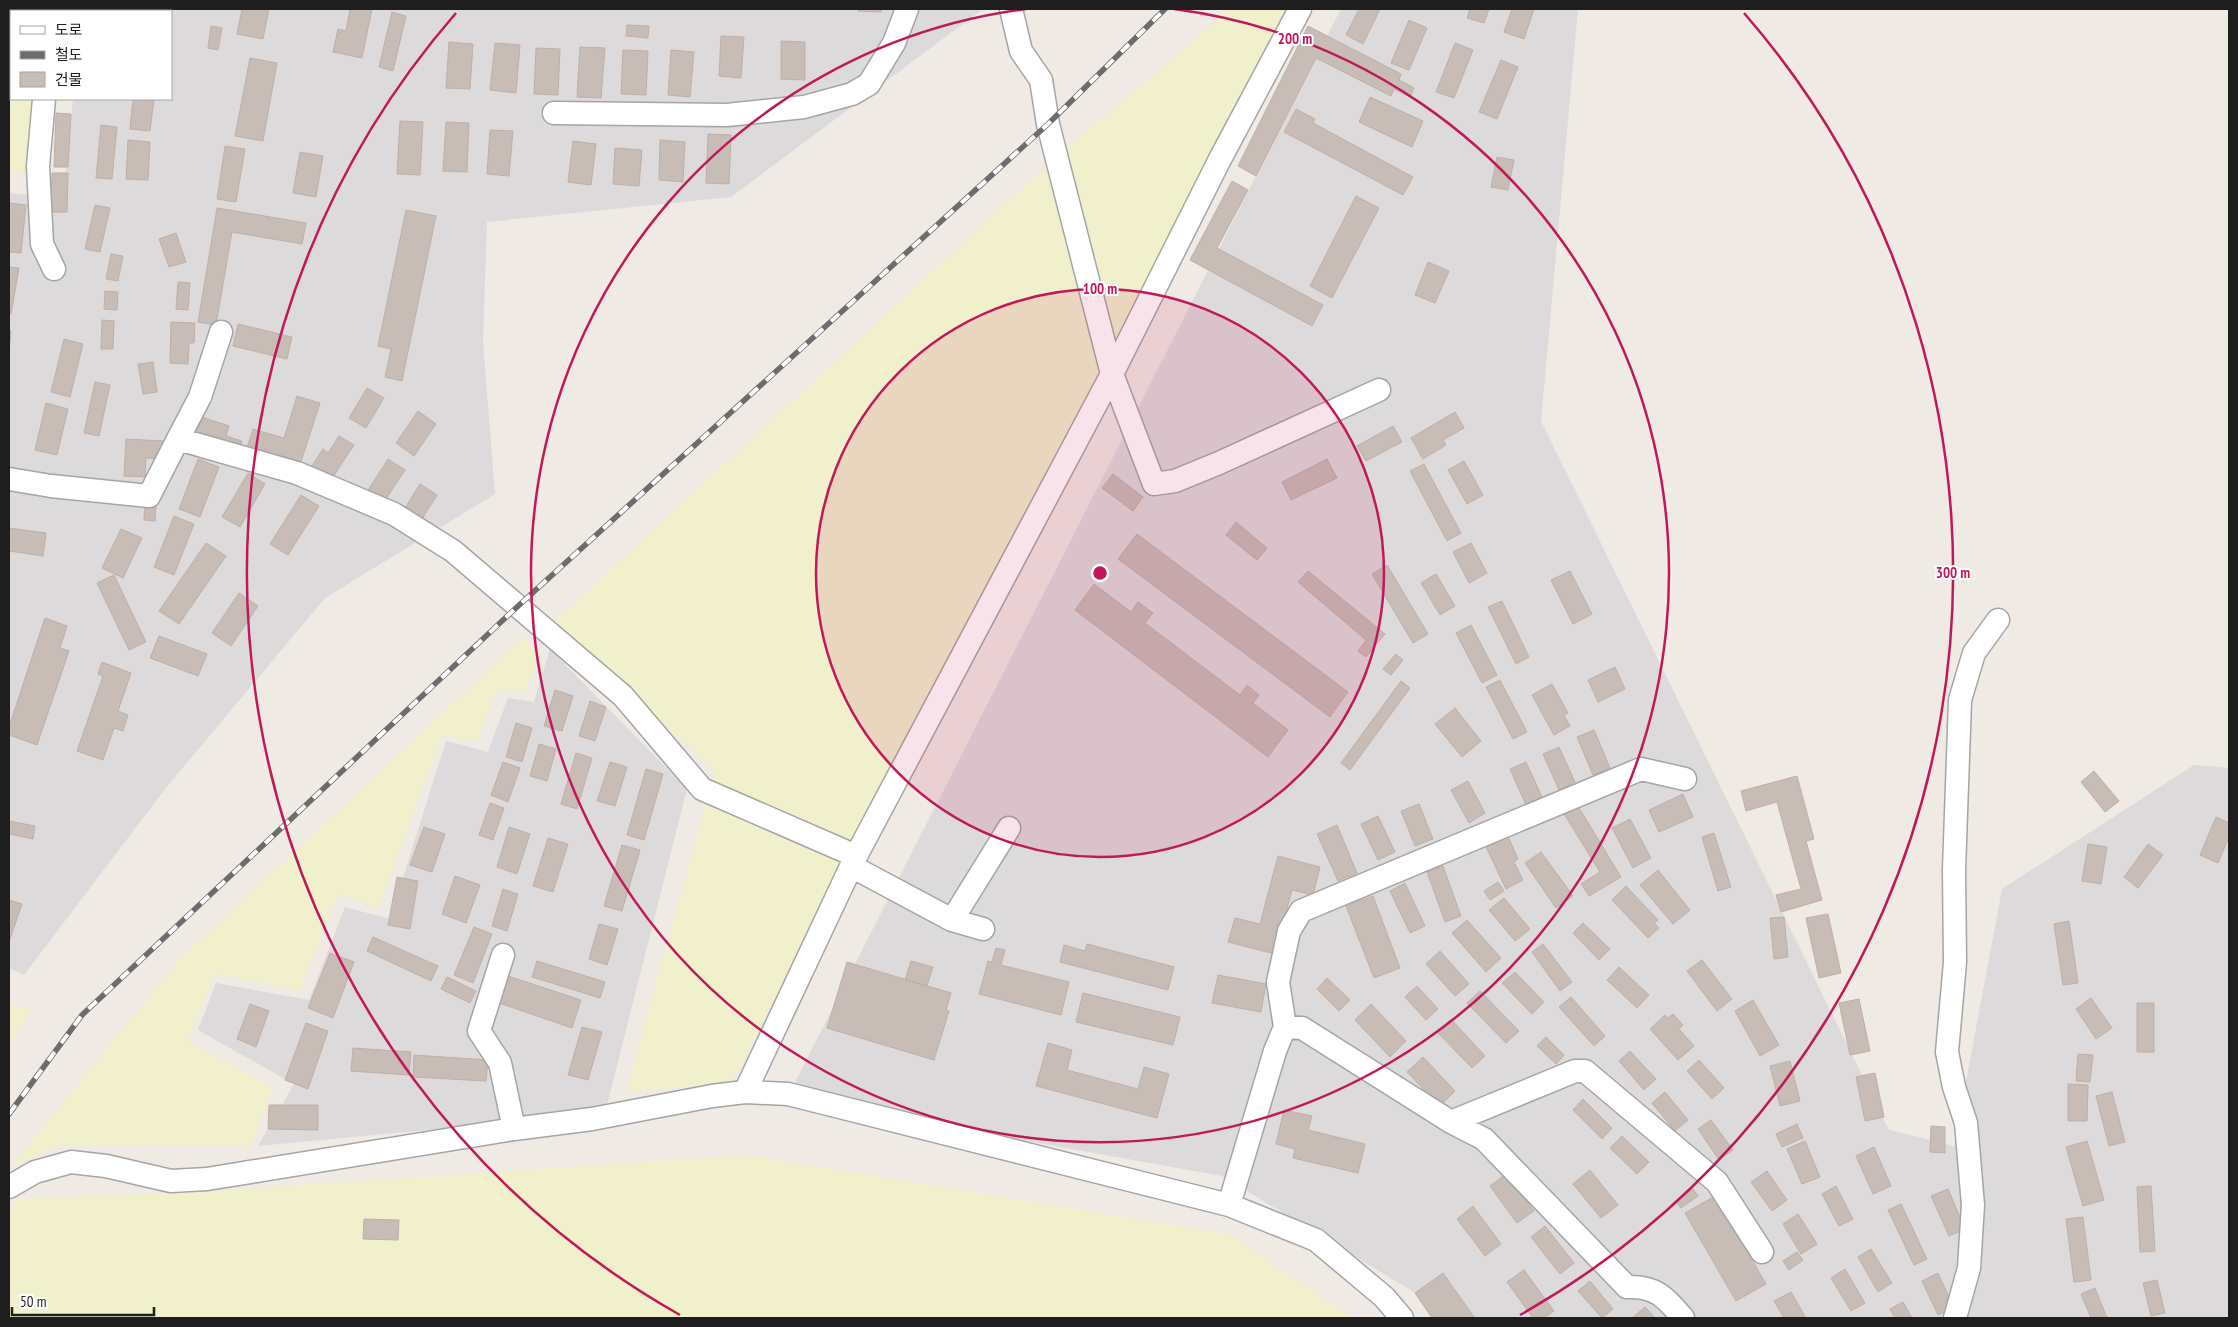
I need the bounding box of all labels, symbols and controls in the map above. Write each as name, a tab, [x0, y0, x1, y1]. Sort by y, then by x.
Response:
legend	[10, 10, 172, 100]
text: 도로	[55, 20, 83, 39]
text: 200 m	[1278, 29, 1312, 48]
text: 철도	[55, 45, 83, 64]
text: 건물	[55, 70, 83, 89]
text: 100 m	[1083, 279, 1117, 298]
text: 300 m	[1936, 563, 1970, 582]
centre of rings	[1091, 564, 1109, 582]
scale bar	[12, 1284, 155, 1316]
text: 50 m	[20, 1292, 46, 1311]

